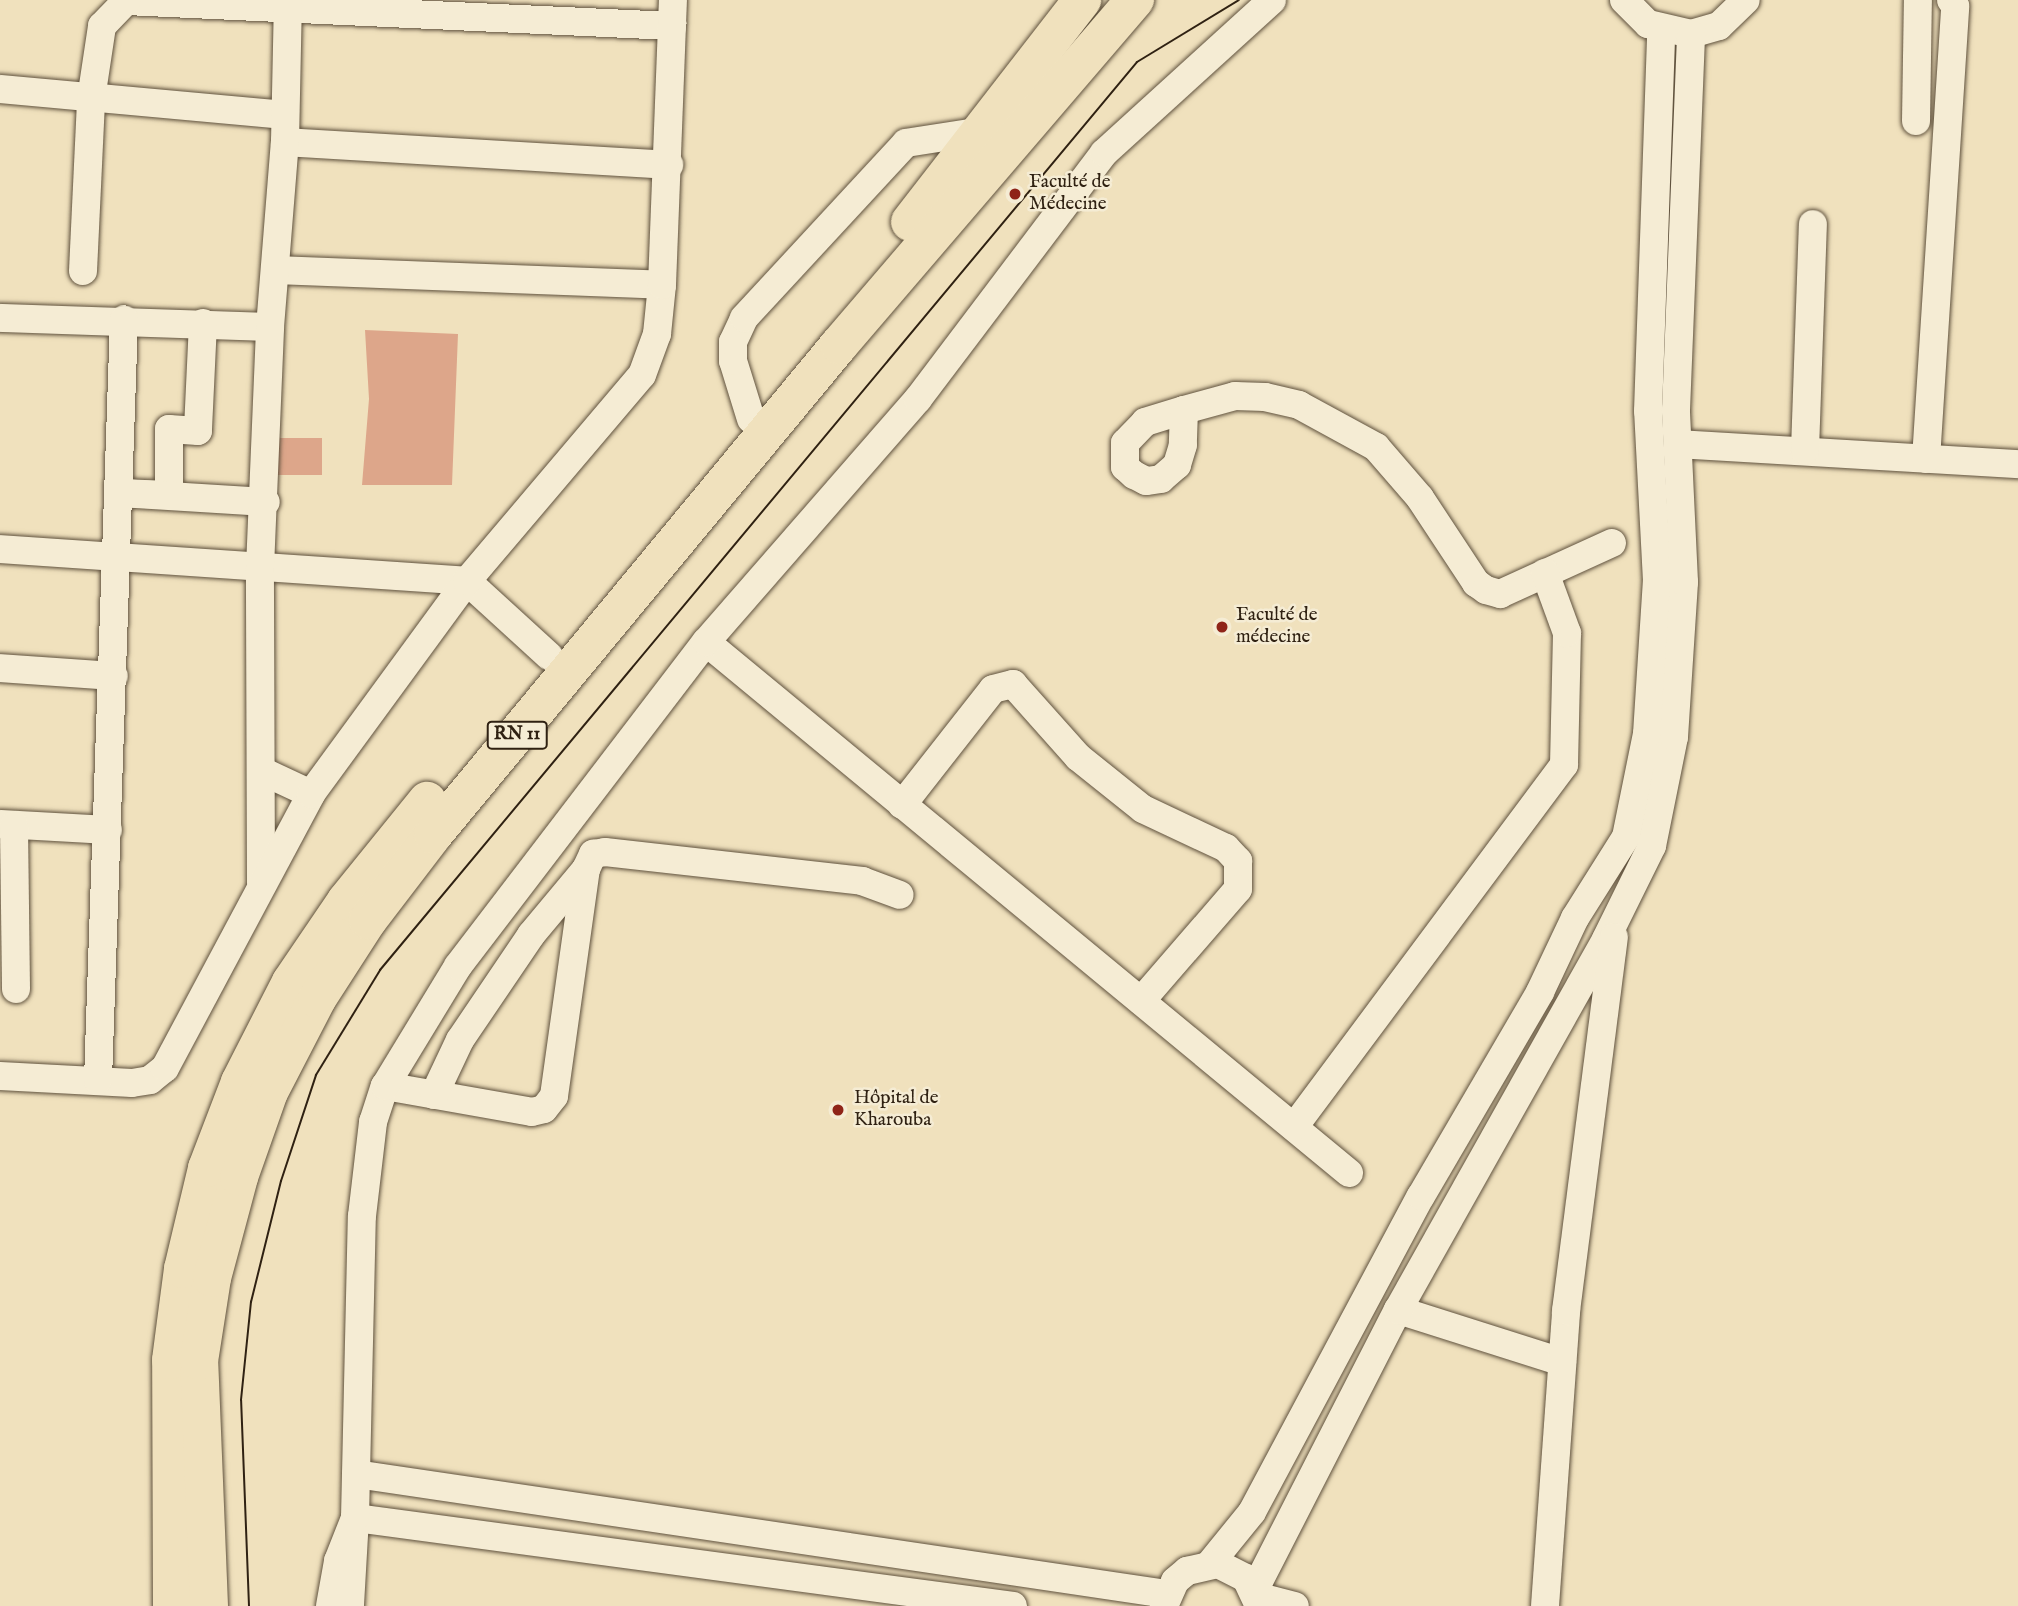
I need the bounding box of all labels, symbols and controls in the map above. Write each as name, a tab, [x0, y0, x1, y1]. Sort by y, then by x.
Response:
place label: Faculté de Médecine	[1029, 172, 1110, 216]
marker: Faculté de Médecine	[1007, 186, 1023, 202]
place label: Faculté de médecine	[1236, 605, 1317, 649]
marker: Faculté de médecine	[1214, 619, 1230, 635]
road number: RN 11	[486, 720, 548, 750]
place label: Hôpital de Kharouba	[854, 1088, 938, 1132]
marker: Hôpital de Kharouba	[828, 1100, 848, 1120]

